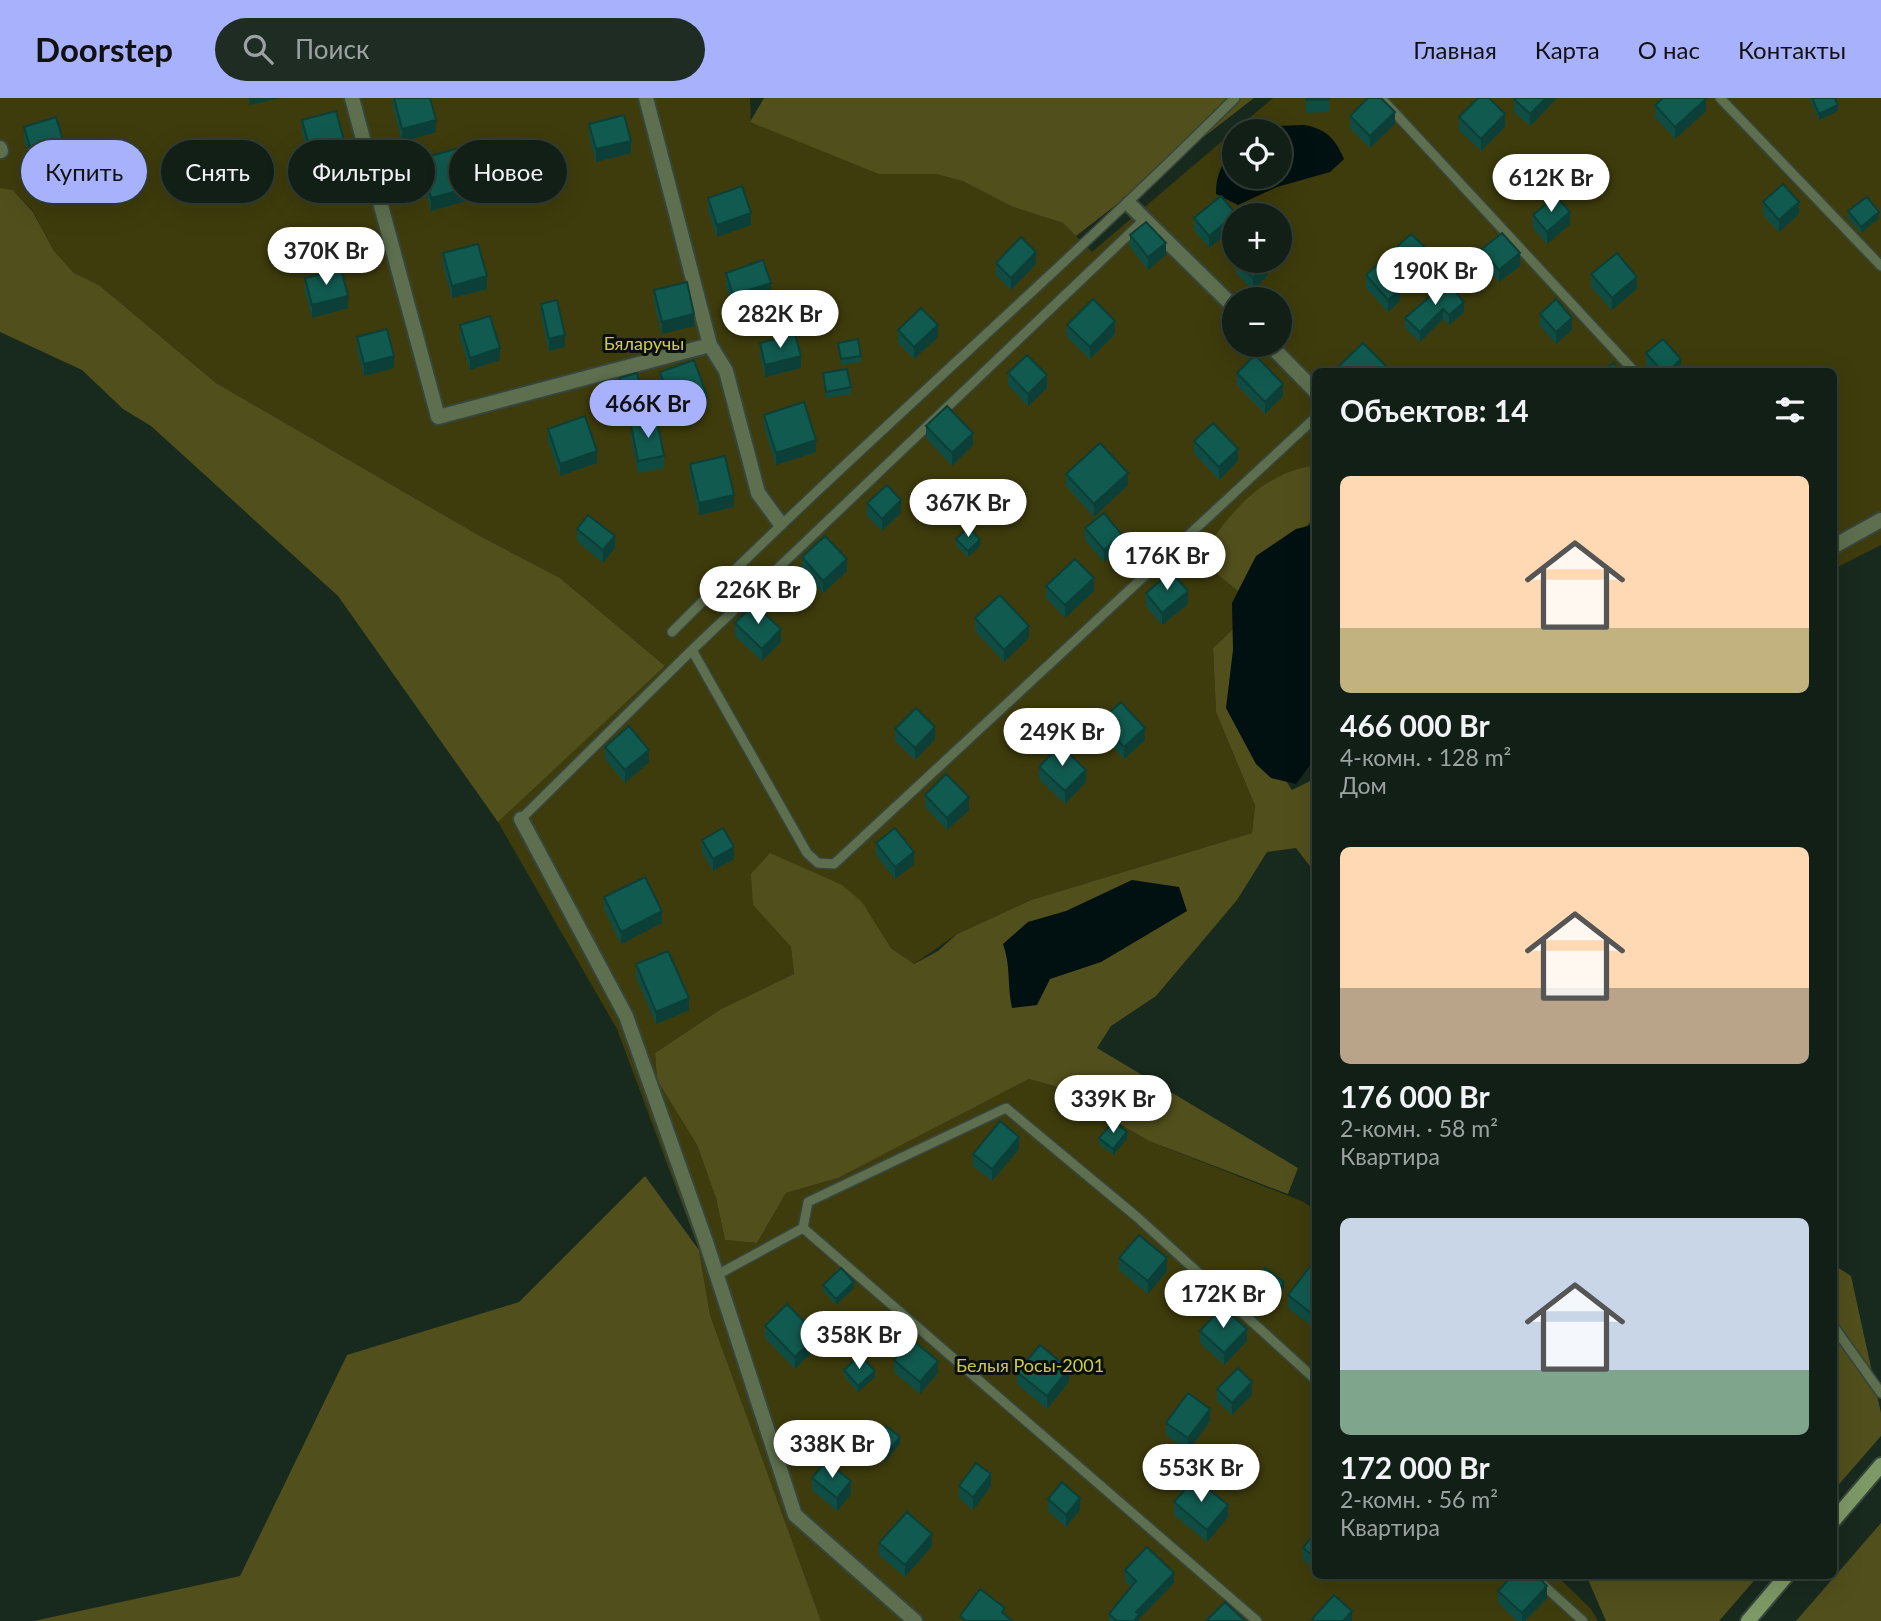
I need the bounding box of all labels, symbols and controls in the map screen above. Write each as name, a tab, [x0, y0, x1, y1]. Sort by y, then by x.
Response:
search box	[215, 18, 705, 81]
text: Doorstep	[35, 29, 173, 69]
icon: search	[239, 30, 277, 68]
text: Поиск	[295, 33, 369, 65]
text: Главная	[1413, 35, 1497, 64]
text: Карта	[1535, 35, 1600, 64]
text: О нас	[1638, 35, 1700, 64]
text: Контакты	[1738, 35, 1846, 64]
map controls	[1222, 119, 1292, 357]
button: locate	[1222, 119, 1292, 189]
chip: Купить	[21, 140, 147, 203]
chip: Снять	[161, 140, 274, 203]
chip: Фильтры	[288, 140, 435, 203]
chip: Новое	[449, 140, 567, 203]
pin: 612K Br	[1486, 155, 1616, 214]
text: 612K Br	[1509, 163, 1593, 191]
button: +	[1222, 203, 1292, 273]
pin: 370K Br	[261, 228, 391, 287]
text: 370K Br	[284, 236, 368, 264]
pin: 190K Br	[1370, 248, 1500, 307]
text: 190K Br	[1393, 256, 1477, 284]
button: −	[1222, 287, 1292, 357]
pin: 282K Br	[715, 290, 845, 350]
text: 282K Br	[738, 299, 822, 327]
park label: Бяларучы	[604, 332, 684, 354]
pin: 466K Br	[583, 380, 713, 440]
text: 466K Br	[606, 389, 690, 417]
icon: filters	[1771, 391, 1809, 429]
text: Объектов: 14	[1340, 392, 1529, 428]
pin: 367K Br	[903, 480, 1033, 539]
text: 367K Br	[926, 488, 1010, 516]
icon: home	[1512, 522, 1638, 648]
pin: 176K Br	[1102, 532, 1232, 592]
text: 176K Br	[1125, 541, 1209, 569]
pin: 226K Br	[693, 566, 823, 626]
text: 226K Br	[716, 575, 800, 603]
text: 466 000 Br	[1340, 707, 1490, 743]
pin: 249K Br	[997, 708, 1127, 768]
text: 249K Br	[1020, 717, 1104, 745]
text: 4-комн. · 128 m²	[1340, 743, 1511, 771]
text: Дом	[1340, 771, 1387, 799]
icon: home	[1512, 893, 1638, 1019]
pin: 339K Br	[1048, 1076, 1178, 1135]
text: 176 000 Br	[1340, 1078, 1490, 1114]
text: 339K Br	[1071, 1084, 1155, 1112]
text: 2-комн. · 58 m²	[1340, 1114, 1498, 1142]
text: Квартира	[1340, 1142, 1440, 1170]
icon: home	[1512, 1264, 1638, 1390]
pin: 172K Br	[1158, 1270, 1288, 1330]
text: 172K Br	[1181, 1279, 1265, 1307]
pin: 358K Br	[794, 1312, 924, 1371]
text: 358K Br	[817, 1320, 901, 1348]
park label: Белыя Росы-2001	[956, 1354, 1104, 1376]
pin: 338K Br	[767, 1420, 897, 1480]
text: 338K Br	[790, 1429, 874, 1457]
pin: 553K Br	[1136, 1444, 1266, 1504]
text: 172 000 Br	[1340, 1449, 1490, 1485]
text: 553K Br	[1159, 1453, 1243, 1481]
text: 2-комн. · 56 m²	[1340, 1485, 1498, 1513]
text: Квартира	[1340, 1513, 1440, 1541]

